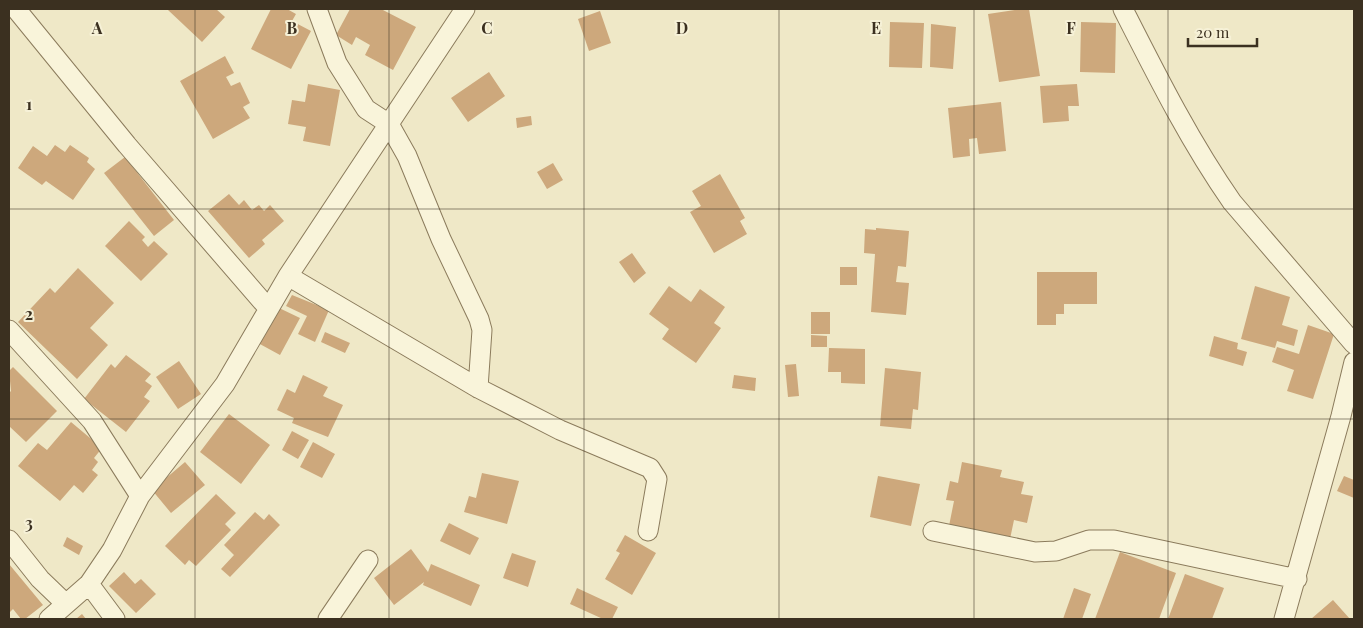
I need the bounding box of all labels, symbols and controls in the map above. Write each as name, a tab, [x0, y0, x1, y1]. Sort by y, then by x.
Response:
scale bar	[1188, 15, 1257, 47]
text: A	[91, 17, 103, 38]
text: B	[287, 17, 298, 38]
text: C	[481, 17, 493, 38]
text: D	[676, 17, 688, 38]
text: E	[871, 17, 881, 38]
text: F	[1066, 17, 1076, 38]
text: 20 m	[1196, 22, 1230, 42]
text: 1	[26, 93, 32, 114]
text: 2	[25, 303, 33, 324]
text: 3	[25, 512, 33, 533]

